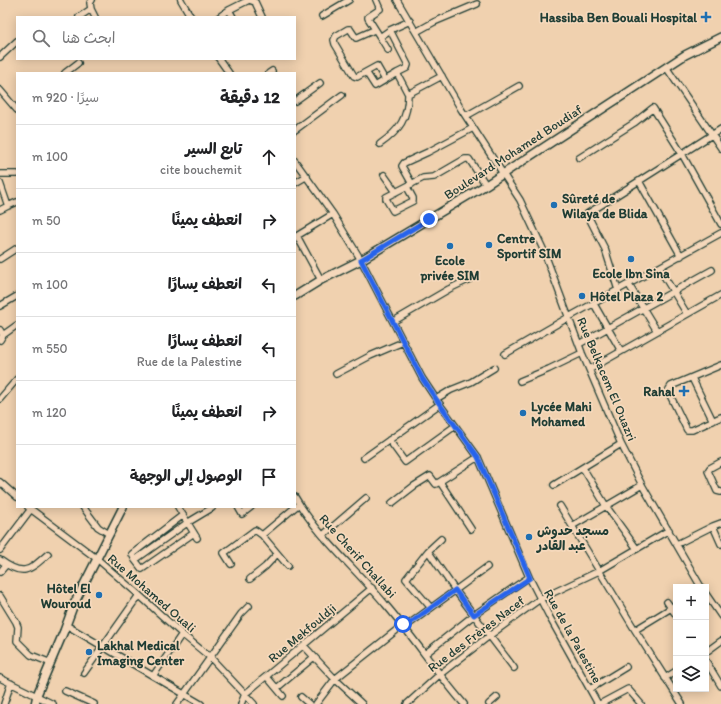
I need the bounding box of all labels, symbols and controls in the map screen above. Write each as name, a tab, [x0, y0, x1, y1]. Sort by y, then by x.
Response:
place label: Hassiba Ben Bouali Hospital	[540, 10, 697, 26]
marker: Hassiba Ben Bouali Hospital	[700, 11, 712, 23]
search box	[16, 16, 296, 60]
icon: search	[30, 27, 52, 49]
text: ابحث هنا	[62, 29, 116, 47]
text: 12 دقيقة	[220, 87, 280, 107]
text: سيرًا · 920 m	[32, 90, 99, 105]
street label: Boulevard Mohamed Boudiaf	[441, 102, 585, 202]
text: تابع السير	[185, 140, 242, 158]
icon: ahead	[258, 146, 280, 168]
text: 100 m	[32, 149, 68, 164]
text: cite bouchemit	[160, 162, 242, 177]
place label: Sûreté de Wilaya de Blida	[562, 191, 648, 222]
marker: Sûreté de Wilaya de Blida	[549, 200, 559, 210]
icon: right	[258, 210, 280, 232]
route end	[420, 210, 438, 228]
text: انعطف يمينًا	[172, 211, 242, 229]
text: 50 m	[32, 213, 61, 228]
place label: Centre Sportif SIM	[497, 231, 561, 262]
marker: Centre Sportif SIM	[484, 240, 494, 250]
marker: Ecole privée SIM	[445, 241, 455, 251]
place label: Ecole privée SIM	[419, 253, 480, 284]
marker: Ecole Ibn Sina	[626, 254, 636, 264]
place label: Ecole Ibn Sina	[592, 266, 670, 281]
icon: left	[258, 274, 280, 296]
text: انعطف يسارًا	[168, 275, 242, 293]
text: 100 m	[32, 277, 68, 292]
place label: Hôtel Plaza 2	[590, 289, 663, 304]
marker: Hôtel Plaza 2	[577, 291, 587, 301]
street label: Rue Belkacem El Ouazri	[574, 315, 640, 443]
text: انعطف يسارًا	[168, 332, 242, 350]
icon: left	[258, 338, 280, 360]
text: 550 m	[32, 341, 68, 356]
text: Rue de la Palestine	[137, 354, 242, 369]
place label: Rahal	[643, 384, 675, 399]
marker: Rahal	[678, 385, 690, 397]
place label: Lycée Mahi Mohamed	[531, 399, 592, 429]
icon: right	[258, 402, 280, 424]
text: انعطف يمينًا	[172, 403, 242, 421]
text: 120 m	[32, 405, 67, 420]
marker: Lycée Mahi Mohamed	[518, 408, 528, 418]
icon: arrive	[258, 466, 280, 488]
text: الوصول إلى الوجهة	[130, 467, 242, 485]
street label: Rue Cherif Challabi	[316, 511, 400, 601]
place label: مسجد حدوش عبد القادر	[536, 523, 609, 554]
marker: مسجد حدوش عبد القادر	[524, 532, 534, 542]
street label: Rue Mohamed Ouali	[105, 551, 199, 635]
place label: Hôtel El Wouroud	[41, 581, 92, 611]
map controls	[673, 584, 709, 692]
button: +	[673, 584, 709, 620]
street label: Rue de la Palestine	[541, 586, 605, 686]
marker: Hôtel El Wouroud	[94, 590, 104, 600]
street label: Rue des Frères Nacef	[425, 593, 527, 675]
street label: Rue Mekfouldji	[265, 600, 339, 666]
route start	[394, 615, 412, 633]
button: −	[673, 620, 709, 656]
place label: Lakhal Medical Imaging Center	[97, 638, 185, 669]
marker: Lakhal Medical Imaging Center	[84, 647, 94, 657]
button: layers	[673, 656, 709, 692]

